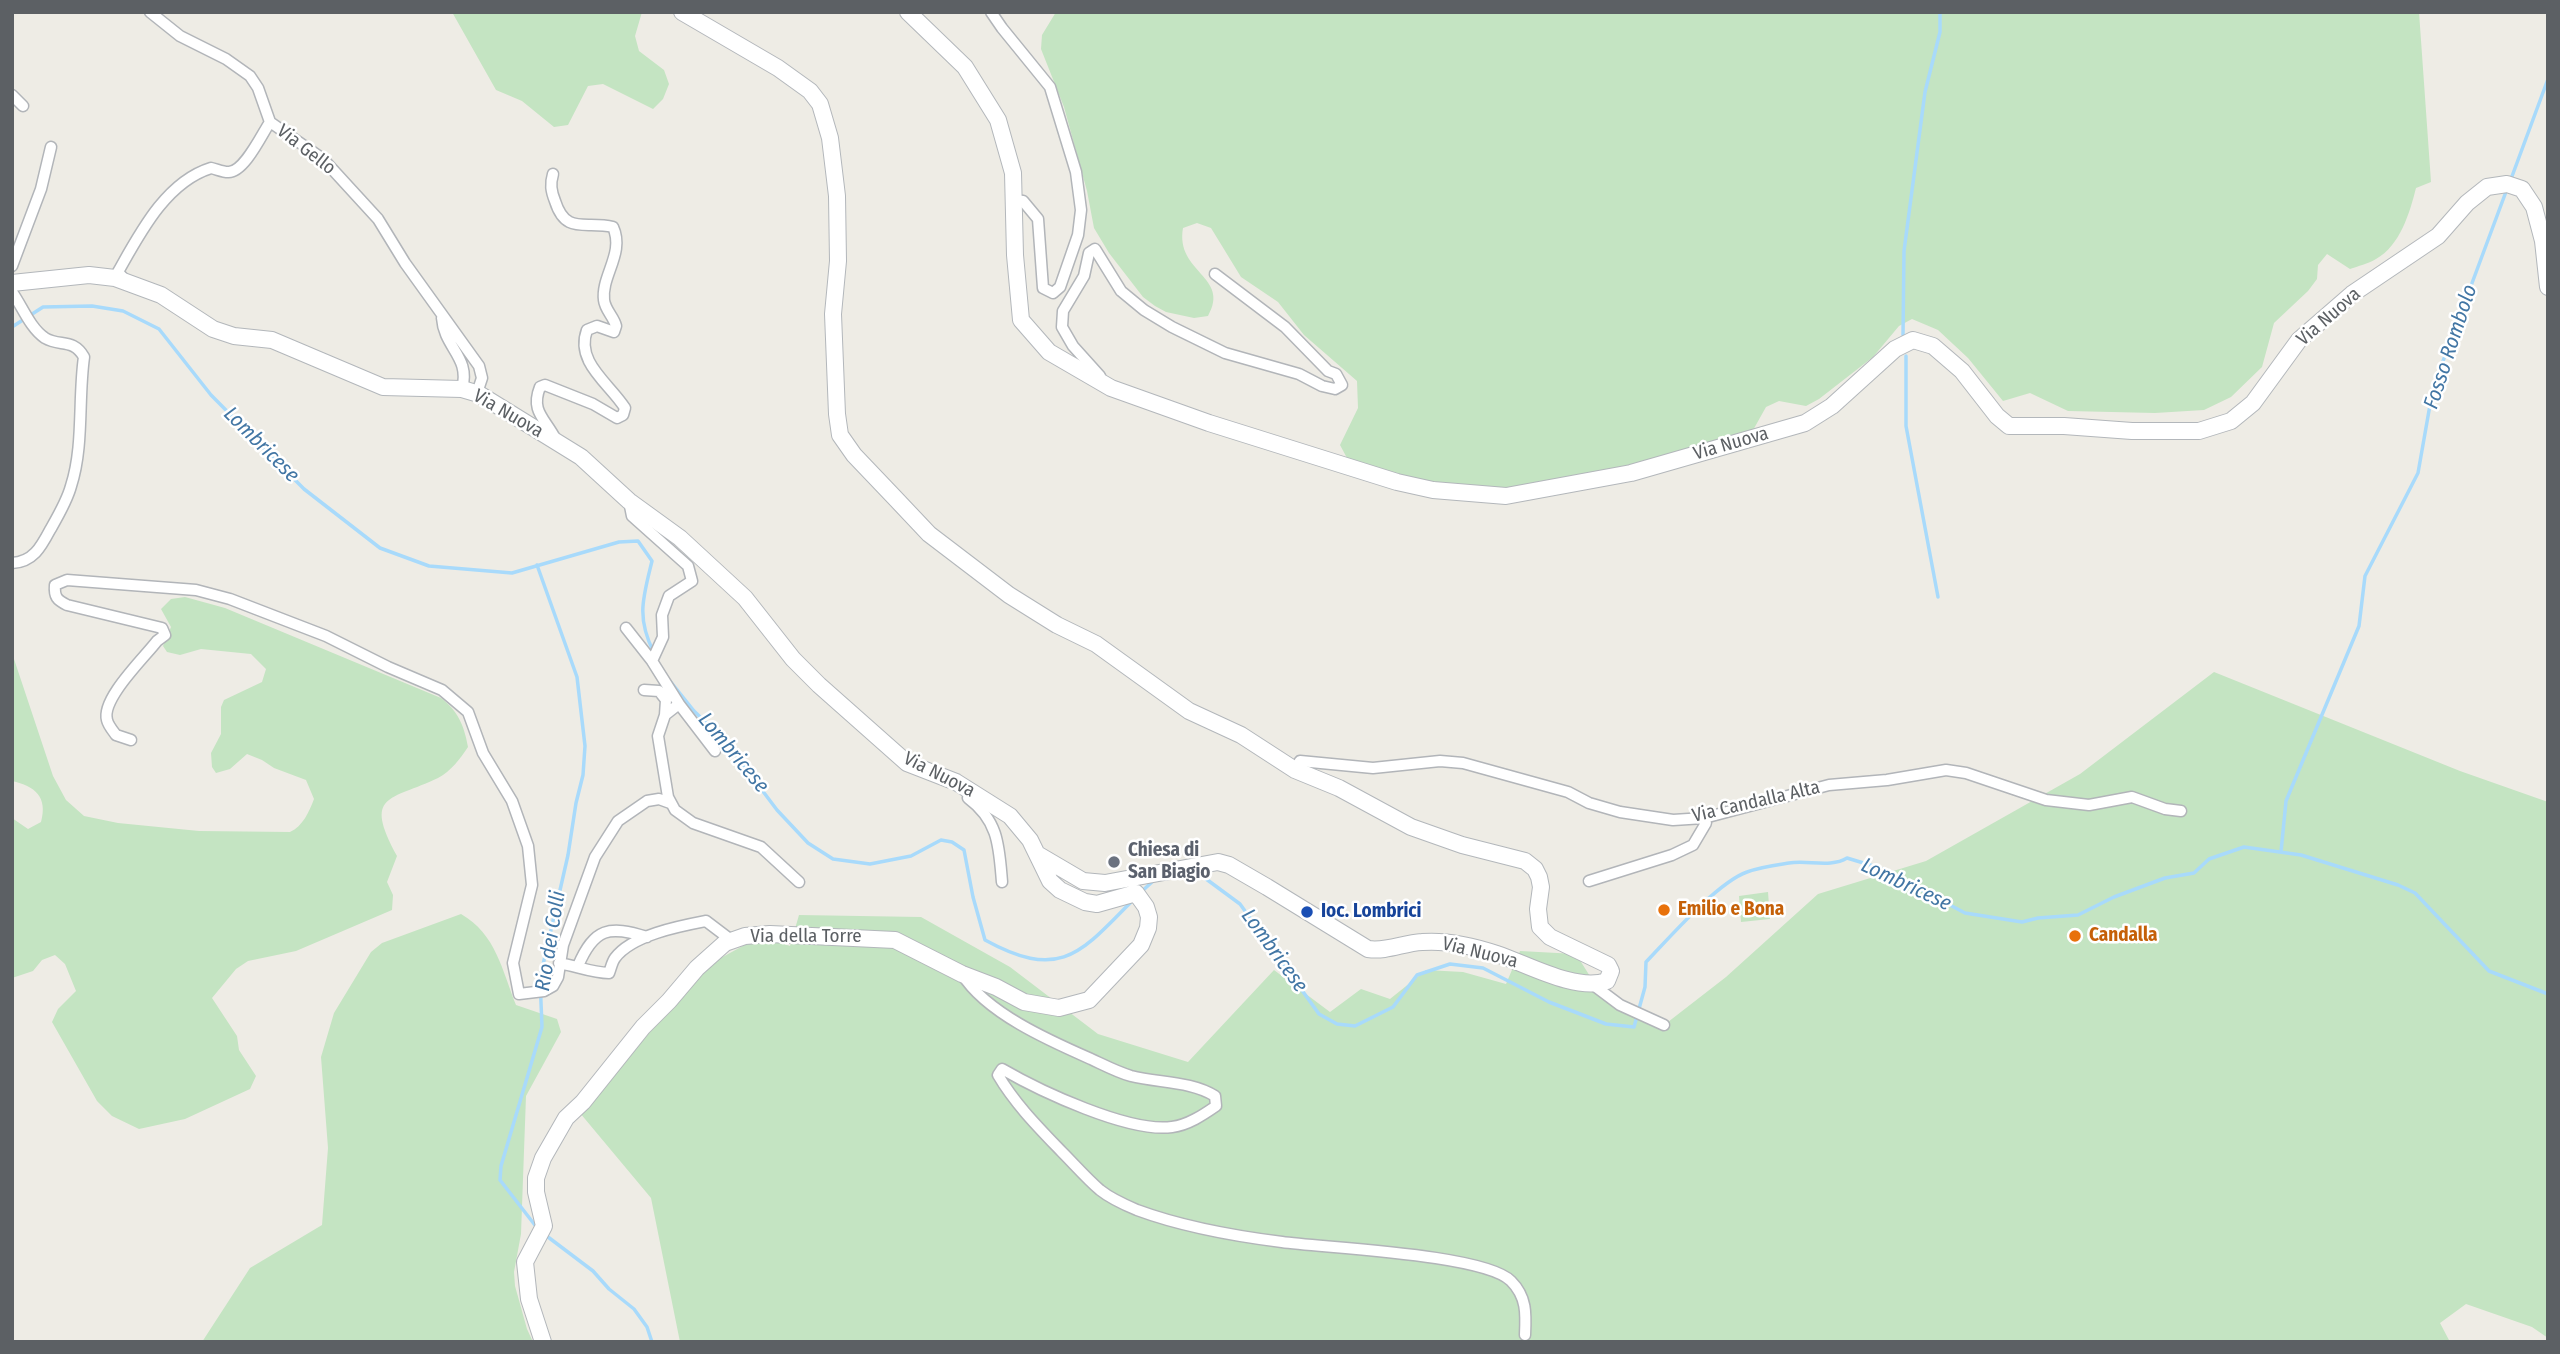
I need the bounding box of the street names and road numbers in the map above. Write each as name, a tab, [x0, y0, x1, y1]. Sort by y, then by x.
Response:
street label: Via Gello	[272, 120, 340, 180]
street label: Via Nuova	[2292, 283, 2366, 351]
street label: Via Nuova	[469, 385, 547, 443]
street label: Via Nuova	[1691, 422, 1771, 466]
street label: Via Nuova	[899, 747, 979, 803]
street label: Via Candalla Alta	[1690, 776, 1822, 828]
street label: Via della Torre	[750, 926, 862, 948]
street label: Via Nuova	[1440, 933, 1520, 973]

